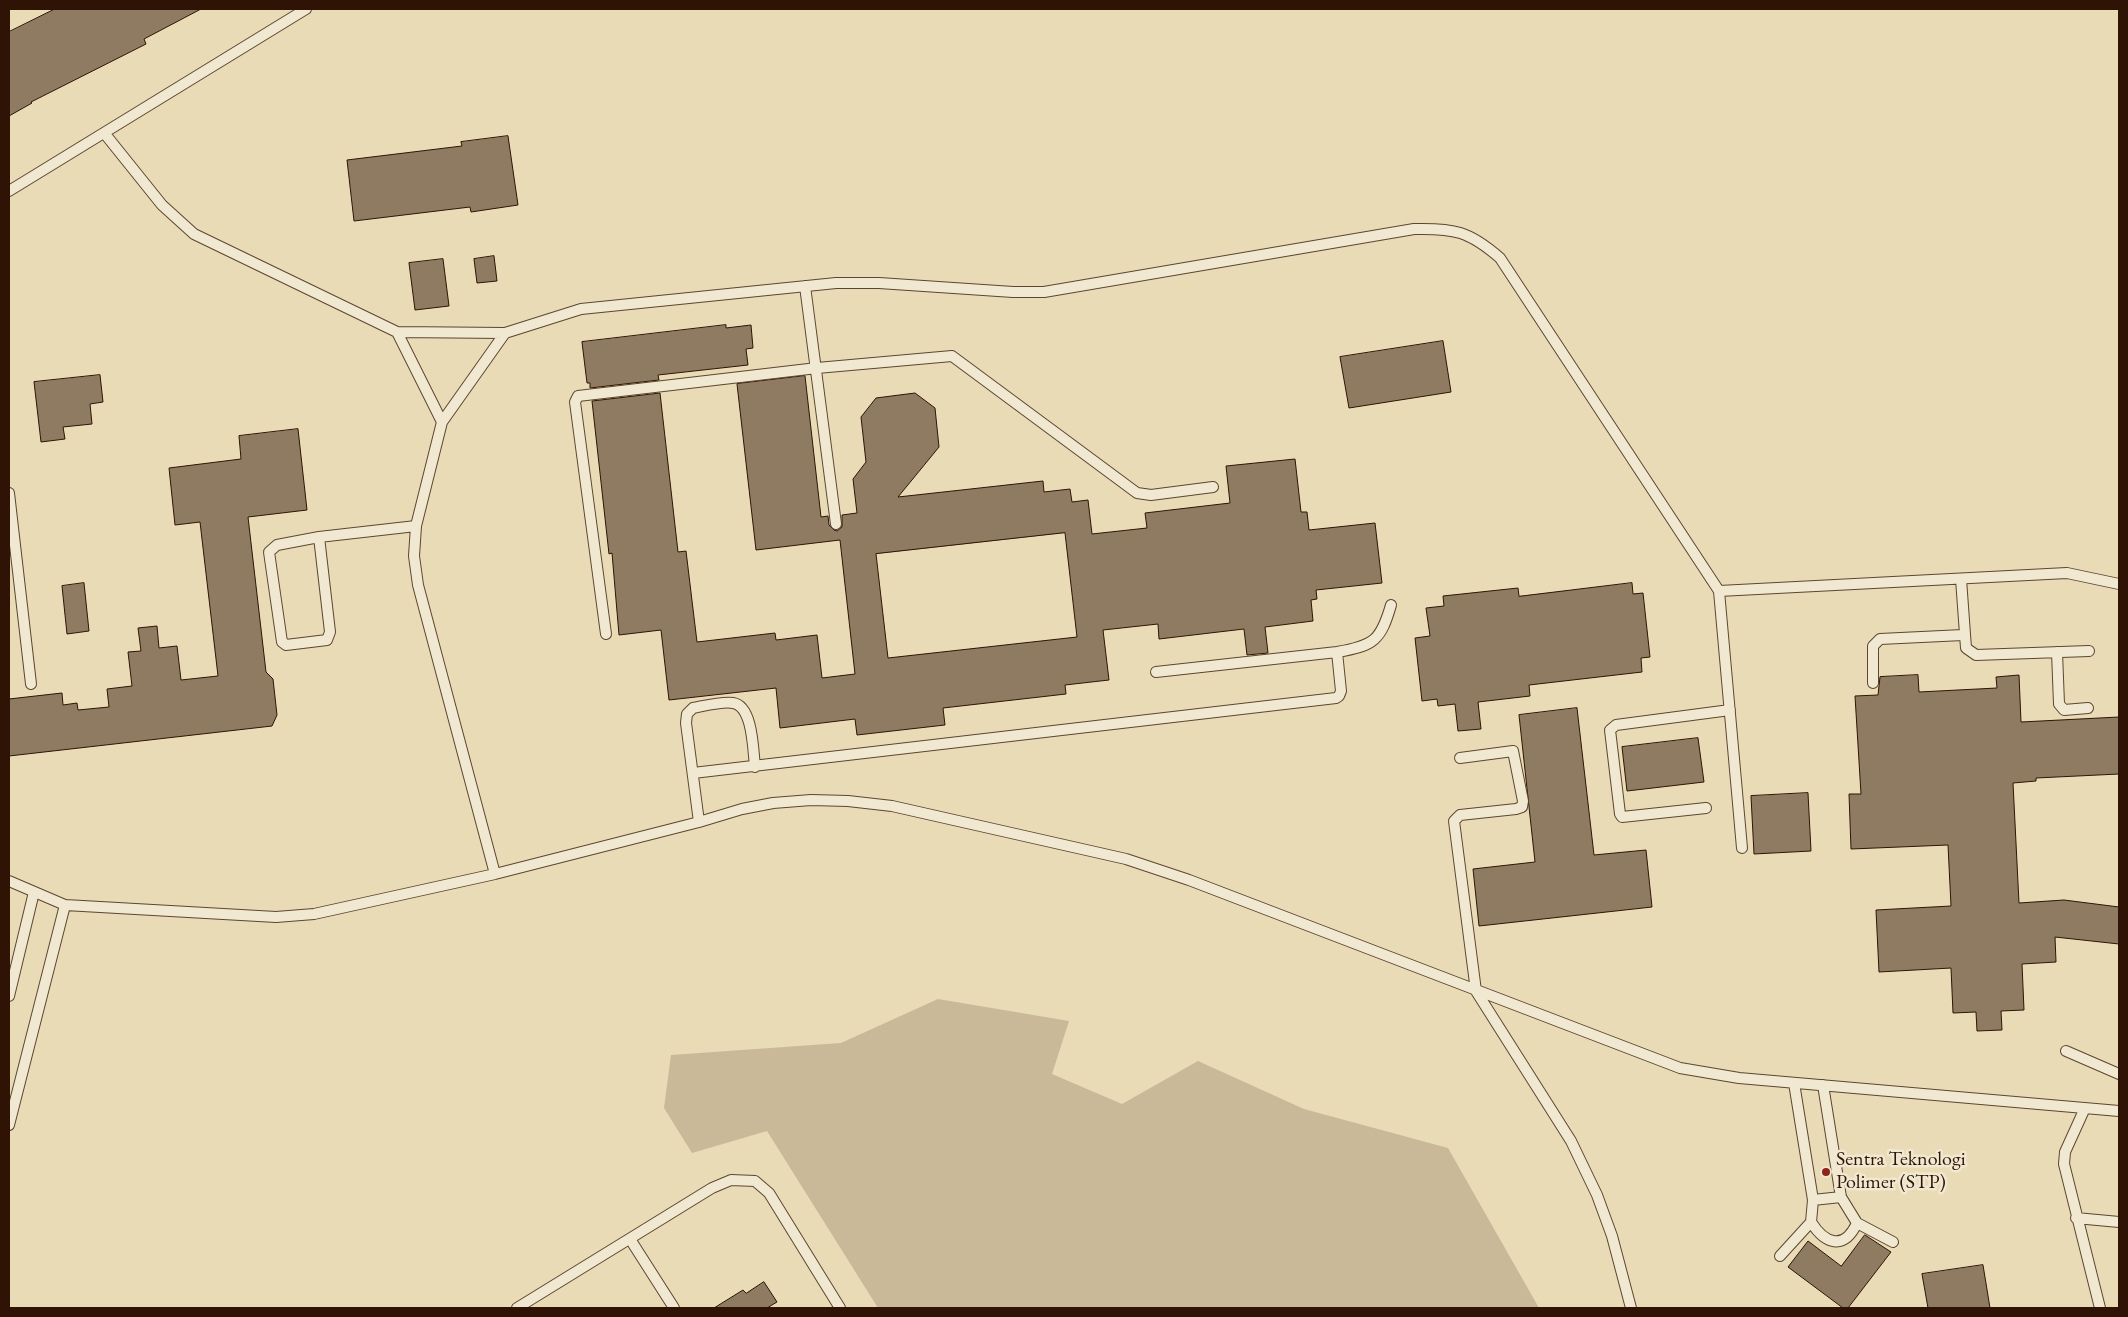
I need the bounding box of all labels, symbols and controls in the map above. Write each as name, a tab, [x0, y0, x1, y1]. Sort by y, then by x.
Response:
place label: Sentra Teknologi Polimer (STP)	[1836, 1148, 1966, 1195]
marker: Sentra Teknologi Polimer (STP)	[1820, 1166, 1832, 1178]

